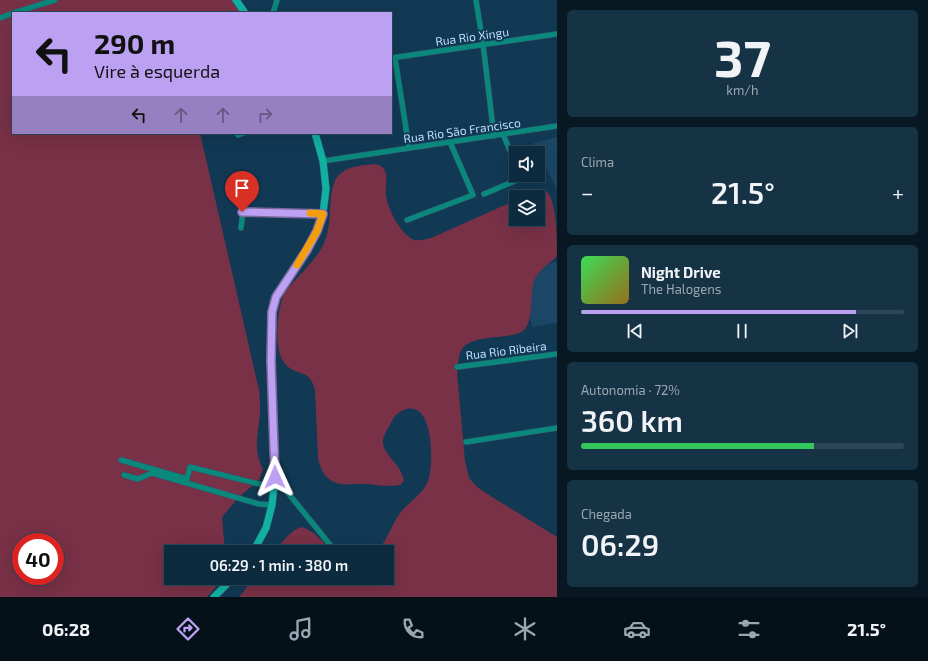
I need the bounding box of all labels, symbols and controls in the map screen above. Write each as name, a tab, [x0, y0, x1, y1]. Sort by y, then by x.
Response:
street label: Rua Rio Xingu	[434, 24, 510, 48]
text: 37	[714, 25, 771, 87]
text: 290 m	[94, 26, 175, 60]
icon: left	[28, 28, 80, 80]
text: Vire à esquerda	[94, 60, 220, 82]
text: km/h	[726, 82, 759, 98]
icon: left	[128, 104, 150, 126]
icon: ahead	[170, 104, 192, 126]
icon: ahead	[212, 104, 234, 126]
icon: right	[254, 104, 276, 126]
street label: Rua Rio São Francisco	[402, 115, 522, 145]
map controls	[509, 146, 545, 226]
button: sound	[509, 146, 545, 182]
text: Clima	[581, 154, 614, 170]
pin	[225, 171, 259, 212]
text: 21.5°	[711, 174, 775, 210]
icon: arrive	[231, 177, 253, 199]
text: −	[581, 179, 594, 205]
text: +	[892, 179, 904, 205]
button: layers	[509, 190, 545, 226]
text: Night Drive	[641, 263, 721, 281]
text: The Halogens	[641, 281, 721, 297]
icon: previous	[624, 320, 646, 342]
icon: pause	[731, 320, 753, 342]
icon: next	[839, 320, 861, 342]
street label: Rua Rio Ribeira	[465, 338, 547, 362]
text: Autonomia · 72%	[581, 382, 680, 398]
text: 360 km	[581, 402, 683, 438]
position arrow	[254, 456, 296, 498]
text: Chegada	[581, 506, 632, 522]
text: 06:29	[581, 526, 659, 562]
speed limit sign: 40	[12, 533, 64, 585]
text: 06:29 · 1 min · 380 m	[210, 556, 348, 574]
icon: directions	[174, 615, 202, 643]
icon: music	[287, 615, 315, 643]
icon: phone	[399, 615, 427, 643]
icon: climate	[511, 615, 539, 643]
icon: car	[623, 615, 651, 643]
icon: filters	[735, 615, 763, 643]
text: 06:28	[42, 618, 90, 640]
text: 21.5°	[847, 618, 886, 640]

